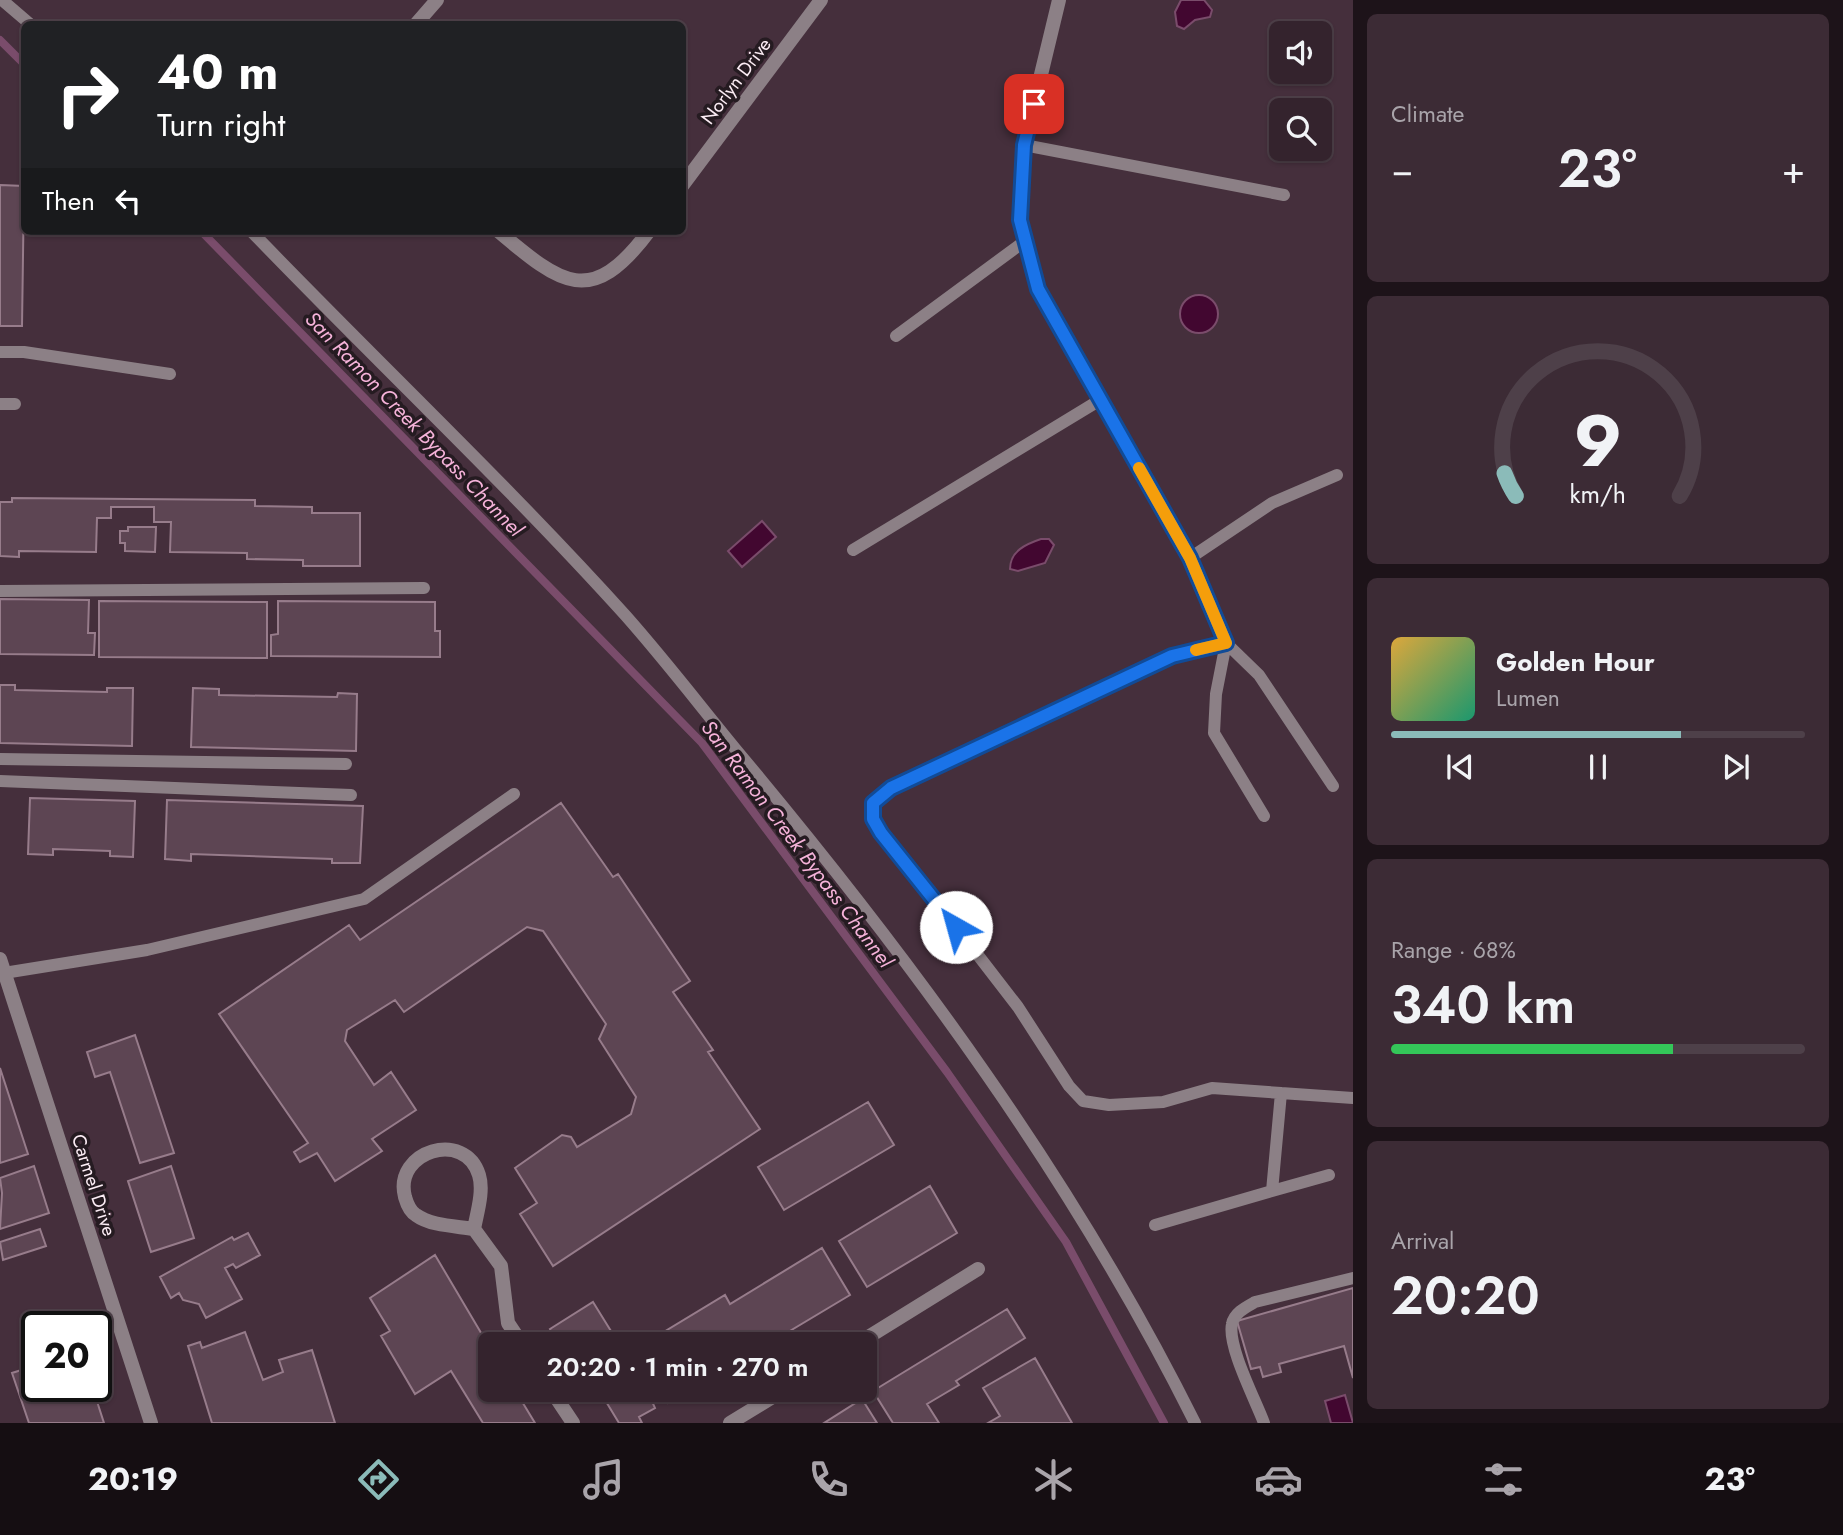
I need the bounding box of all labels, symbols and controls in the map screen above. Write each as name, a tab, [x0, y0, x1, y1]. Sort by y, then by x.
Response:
map controls	[1269, 21, 1332, 161]
button: sound	[1269, 21, 1332, 84]
street label: Norlyn Drive	[694, 32, 778, 130]
text: 40 m	[157, 37, 279, 107]
icon: right	[42, 49, 133, 140]
pin	[1004, 74, 1064, 134]
icon: arrive	[1015, 85, 1053, 123]
text: Climate	[1391, 97, 1464, 131]
button: search	[1269, 98, 1332, 161]
text: Turn right	[157, 102, 286, 148]
text: 23°	[1558, 131, 1637, 207]
text: −	[1391, 142, 1413, 197]
text: +	[1782, 142, 1805, 197]
text: Then	[42, 182, 95, 220]
icon: left	[109, 182, 147, 220]
water label: San Ramon Creek Bypass Channel	[298, 305, 531, 544]
text: 9	[1574, 388, 1622, 493]
text: km/h	[1570, 475, 1626, 511]
text: Golden Hour	[1496, 643, 1655, 681]
text: Lumen	[1496, 681, 1560, 715]
water label: San Ramon Creek Bypass Channel	[694, 714, 901, 975]
icon: previous	[1441, 748, 1479, 786]
icon: pause	[1579, 748, 1617, 786]
icon: next	[1717, 748, 1755, 786]
position arrow	[919, 890, 993, 964]
text: Range · 68%	[1391, 933, 1516, 967]
text: 340 km	[1391, 967, 1575, 1043]
street label: Carmel Drive	[65, 1131, 123, 1240]
text: Arrival	[1391, 1224, 1454, 1258]
text: 20:20	[1391, 1258, 1540, 1334]
speed limit sign: 20	[21, 1311, 112, 1402]
text: 20:20 · 1 min · 270 m	[546, 1348, 809, 1386]
icon: directions	[354, 1455, 403, 1504]
icon: music	[579, 1455, 628, 1504]
icon: phone	[804, 1455, 853, 1504]
icon: climate	[1029, 1455, 1078, 1504]
icon: car	[1254, 1455, 1303, 1504]
icon: filters	[1479, 1455, 1528, 1504]
text: 20:19	[88, 1456, 178, 1502]
text: 23°	[1705, 1456, 1755, 1502]

